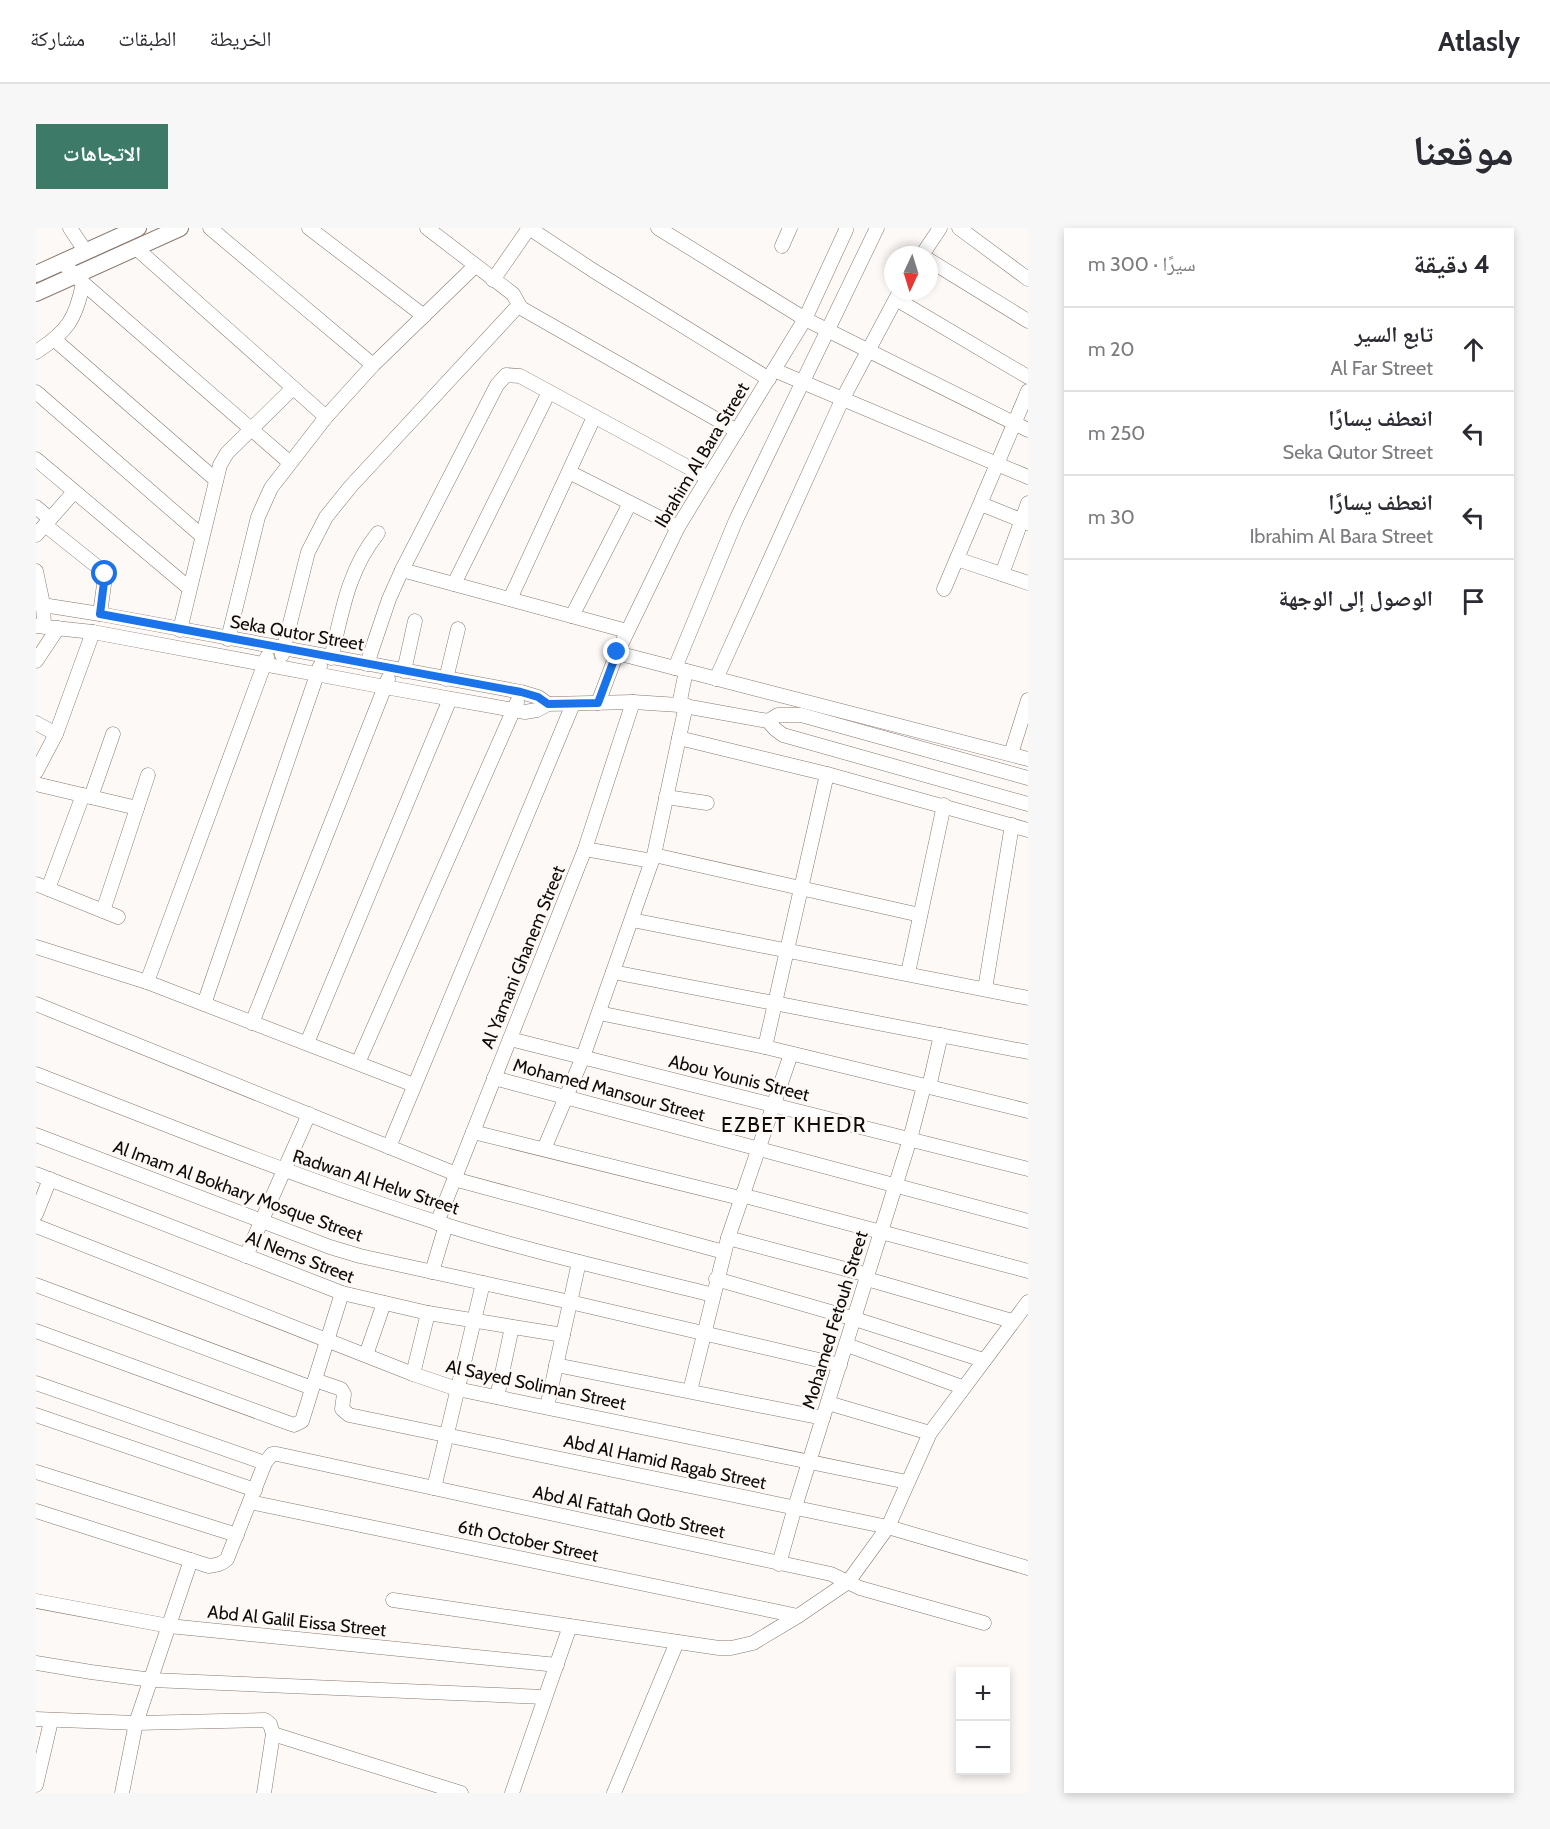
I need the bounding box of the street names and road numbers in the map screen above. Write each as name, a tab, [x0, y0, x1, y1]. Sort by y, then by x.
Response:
street label: Ibrahim Al Bara Street	[650, 379, 754, 531]
street label: Seka Qutor Street	[228, 610, 366, 656]
street label: Al Yamani Ghanem Street	[476, 862, 570, 1052]
street label: Abou Younis Street	[666, 1050, 812, 1106]
street label: Mohamed Mansour Street	[511, 1054, 707, 1126]
street label: Al Imam Al Bokhary Mosque Street	[110, 1136, 366, 1246]
street label: Radwan Al Helw Street	[290, 1145, 462, 1219]
street label: Al Nems Street	[243, 1226, 357, 1288]
street label: Mohamed Fetouh Street	[797, 1228, 873, 1412]
street label: Al Sayed Soliman Street	[444, 1355, 628, 1415]
street label: Abd Al Hamid Ragab Street	[562, 1430, 768, 1494]
street label: Abd Al Fattah Qotb Street	[531, 1481, 727, 1543]
street label: 6th October Street	[456, 1515, 600, 1567]
street label: Abd Al Galil Eissa Street	[207, 1601, 387, 1641]

